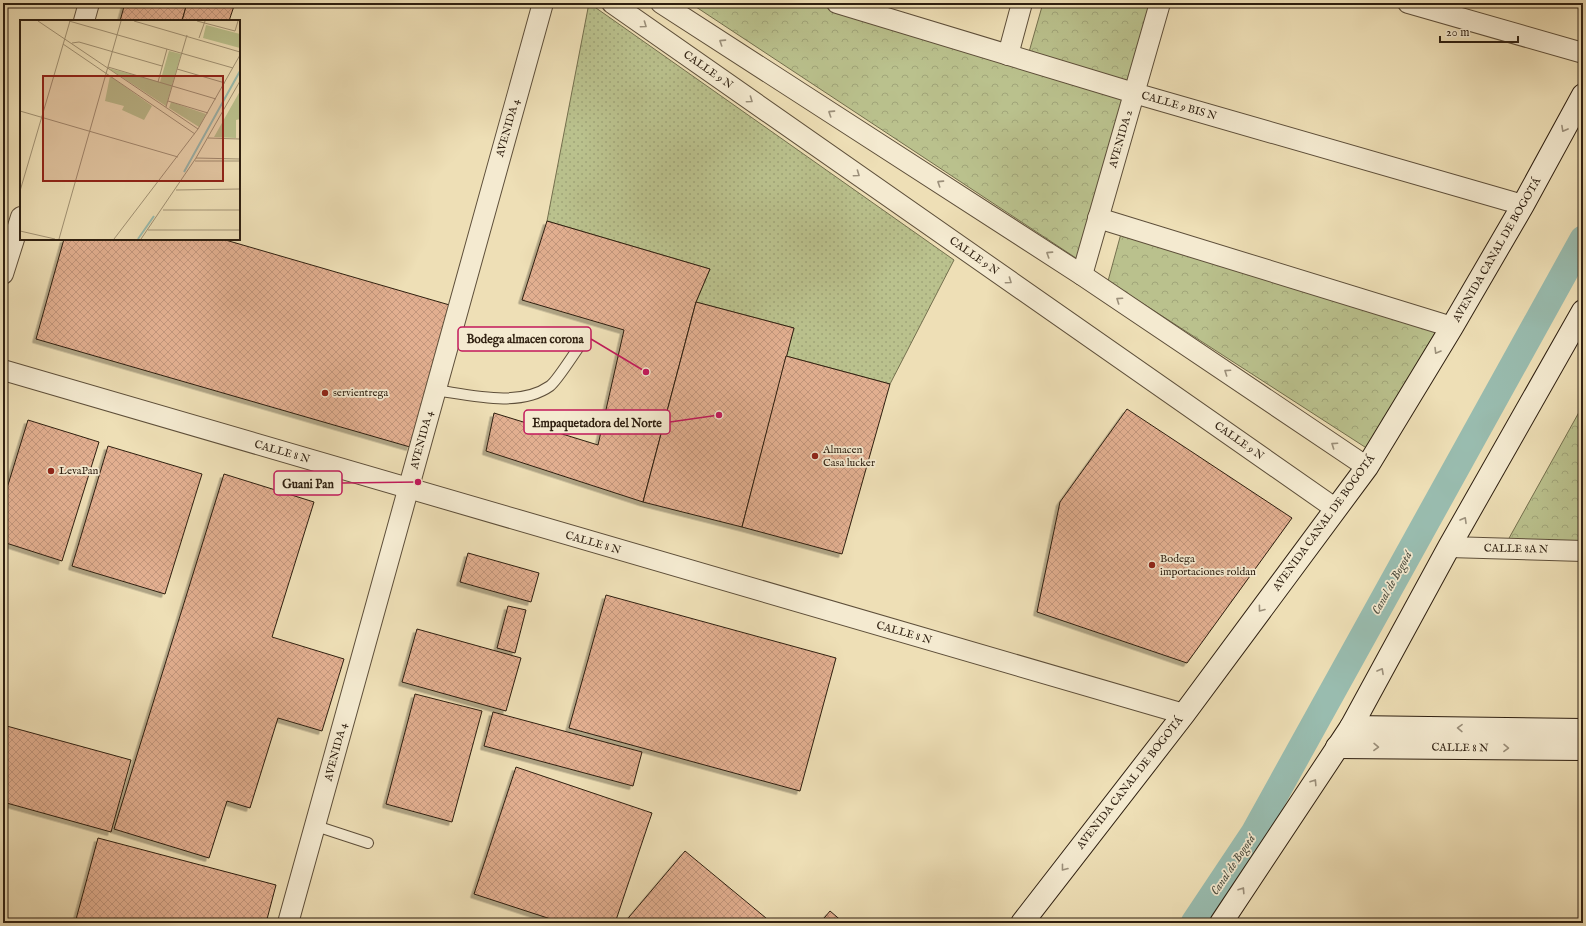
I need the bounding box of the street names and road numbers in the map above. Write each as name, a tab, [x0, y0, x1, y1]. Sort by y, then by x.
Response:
street label: CALLE 9 N	[680, 48, 736, 93]
street label: CALLE 9 BIS N	[1140, 89, 1219, 124]
street label: AVENIDA 4	[493, 97, 523, 160]
street label: AVENIDA 2	[1106, 108, 1136, 171]
street label: AVENIDA CANAL DE BOGOTÁ	[1449, 175, 1545, 326]
street label: CALLE 9 N	[946, 234, 1002, 279]
street label: AVENIDA 4	[407, 409, 437, 472]
street label: CALLE 9 N	[1211, 419, 1267, 464]
street label: CALLE 8 N	[253, 437, 312, 467]
street label: AVENIDA CANAL DE BOGOTÁ	[1269, 452, 1378, 595]
street label: CALLE 8 N	[564, 528, 623, 558]
street label: CALLE 8A N	[1484, 541, 1549, 557]
street label: CALLE 8 N	[875, 618, 934, 648]
street label: AVENIDA CANAL DE BOGOTÁ	[1073, 713, 1187, 853]
street label: AVENIDA 4	[321, 721, 351, 784]
street label: CALLE 8 N	[1431, 741, 1489, 756]

